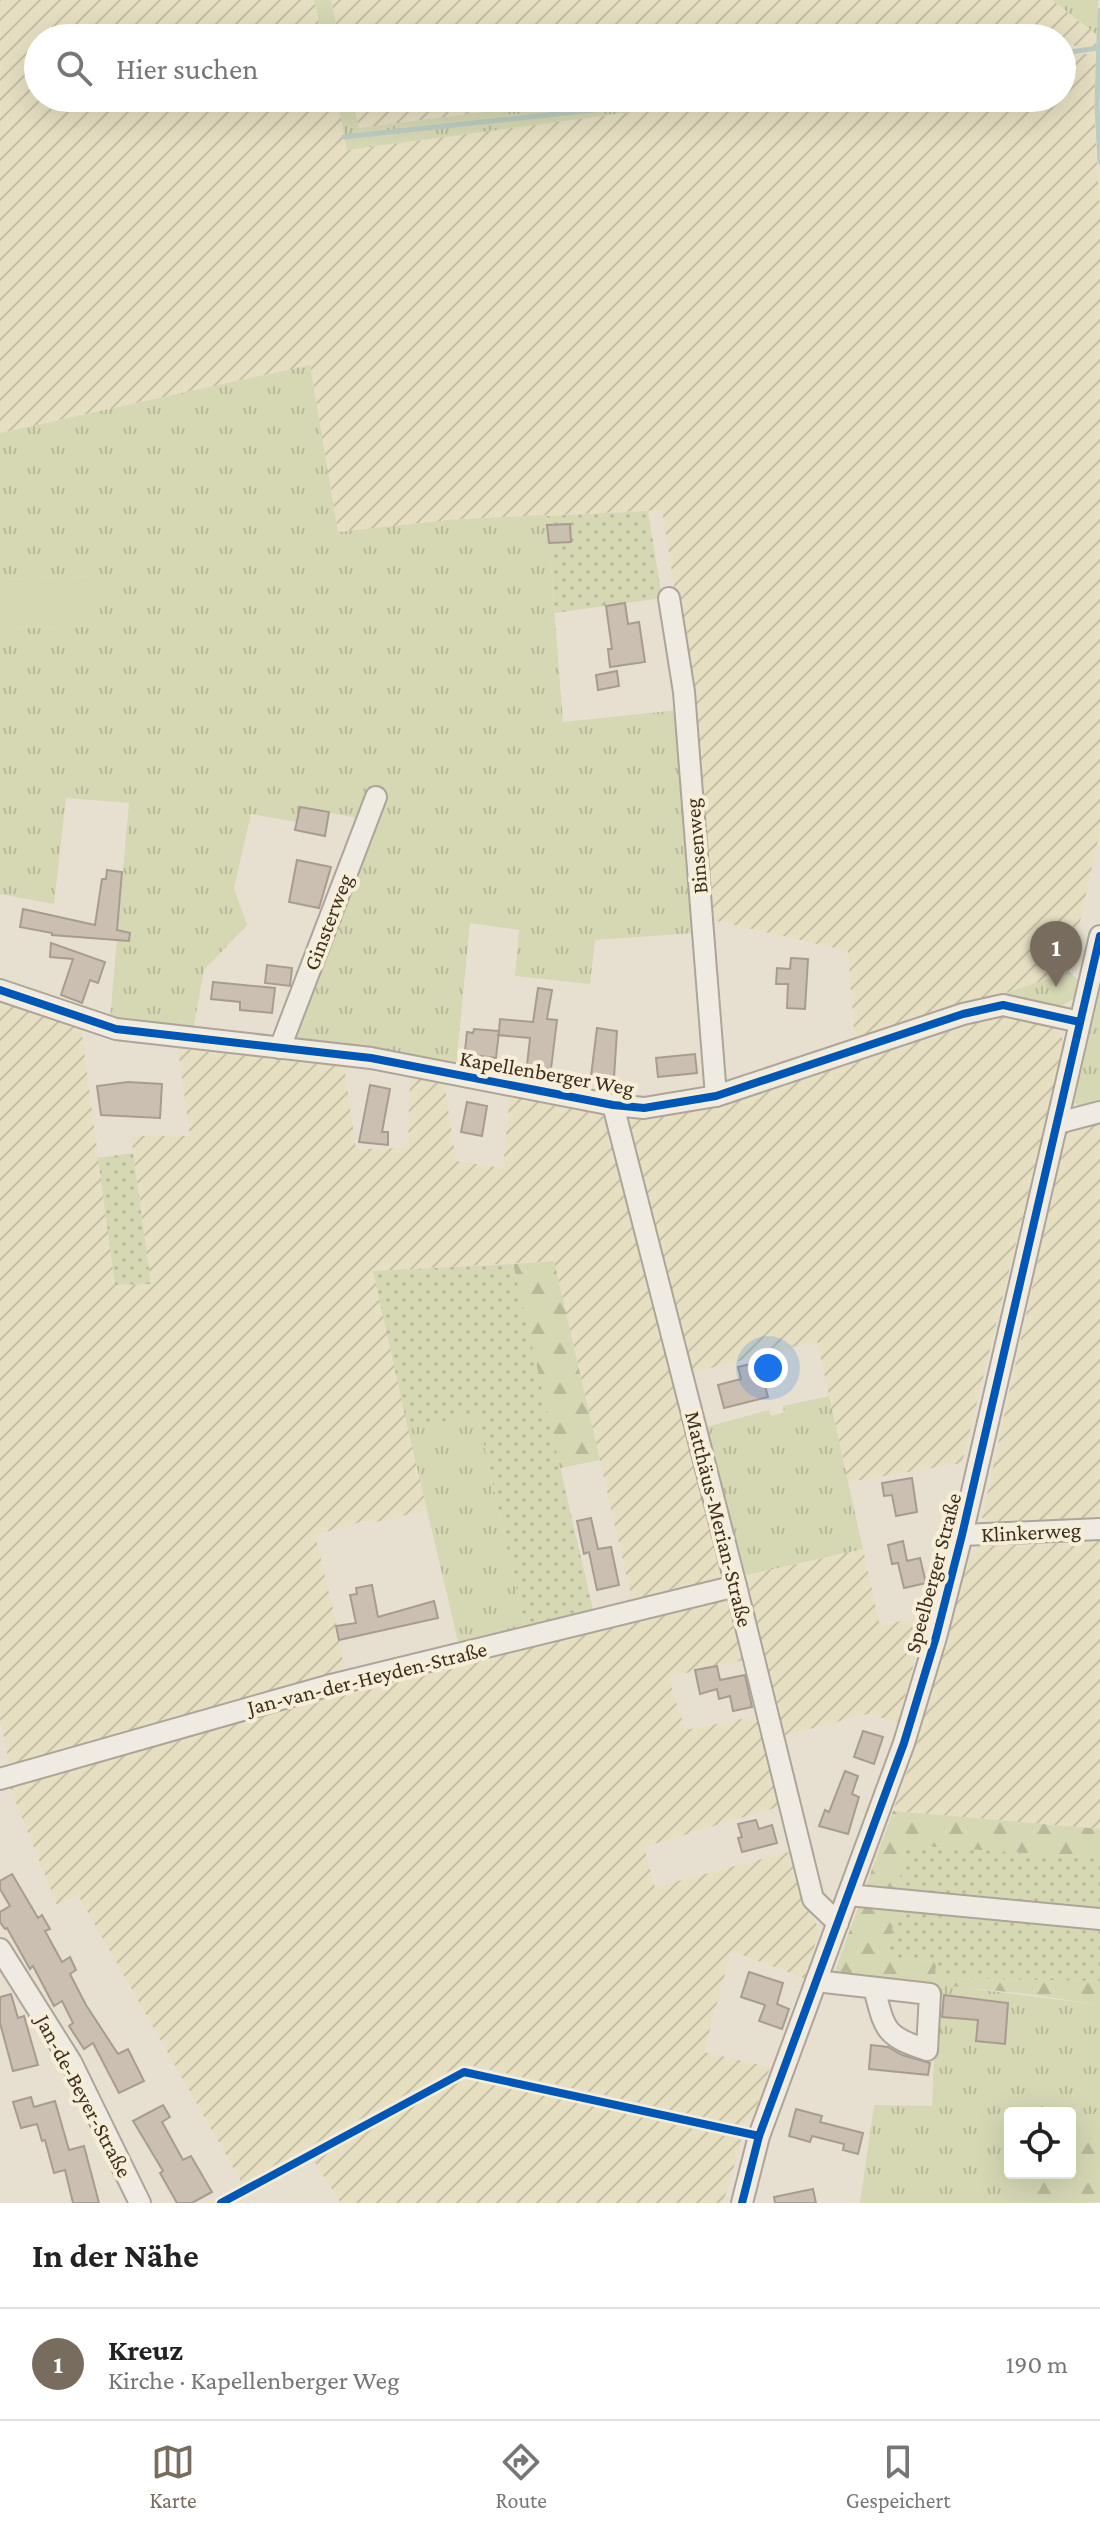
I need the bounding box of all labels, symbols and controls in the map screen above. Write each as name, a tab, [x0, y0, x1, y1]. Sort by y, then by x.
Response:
search box	[24, 24, 1076, 112]
icon: search	[52, 46, 96, 90]
text: Hier suchen	[116, 52, 258, 85]
street label: Binsenweg	[679, 797, 713, 895]
street label: Ginsterweg	[298, 870, 358, 974]
pin: 1	[1030, 921, 1082, 987]
street label: Kapellenberger Weg	[458, 1045, 637, 1101]
your location	[748, 1348, 788, 1388]
street label: Matthäus-Merian-Straße	[680, 1408, 758, 1630]
street label: Speelberger Straße	[900, 1490, 966, 1656]
street label: Klinkerweg	[980, 1517, 1082, 1547]
street label: Jan-van-der-Heyden-Straße	[243, 1636, 489, 1720]
street label: Jan-de-Beyer-Straße	[30, 2009, 137, 2182]
map controls	[1004, 2107, 1076, 2179]
button: locate	[1004, 2107, 1076, 2179]
text: In der Nähe	[32, 2237, 199, 2274]
text: Kreuz	[108, 2333, 183, 2366]
text: 1	[53, 2350, 63, 2379]
text: 190 m	[1006, 2350, 1068, 2379]
text: Kirche · Kapellenberger Weg	[108, 2366, 400, 2395]
tab: Karte	[149, 2440, 197, 2513]
tab: Route	[496, 2440, 547, 2513]
tab: Gespeichert	[846, 2440, 951, 2513]

